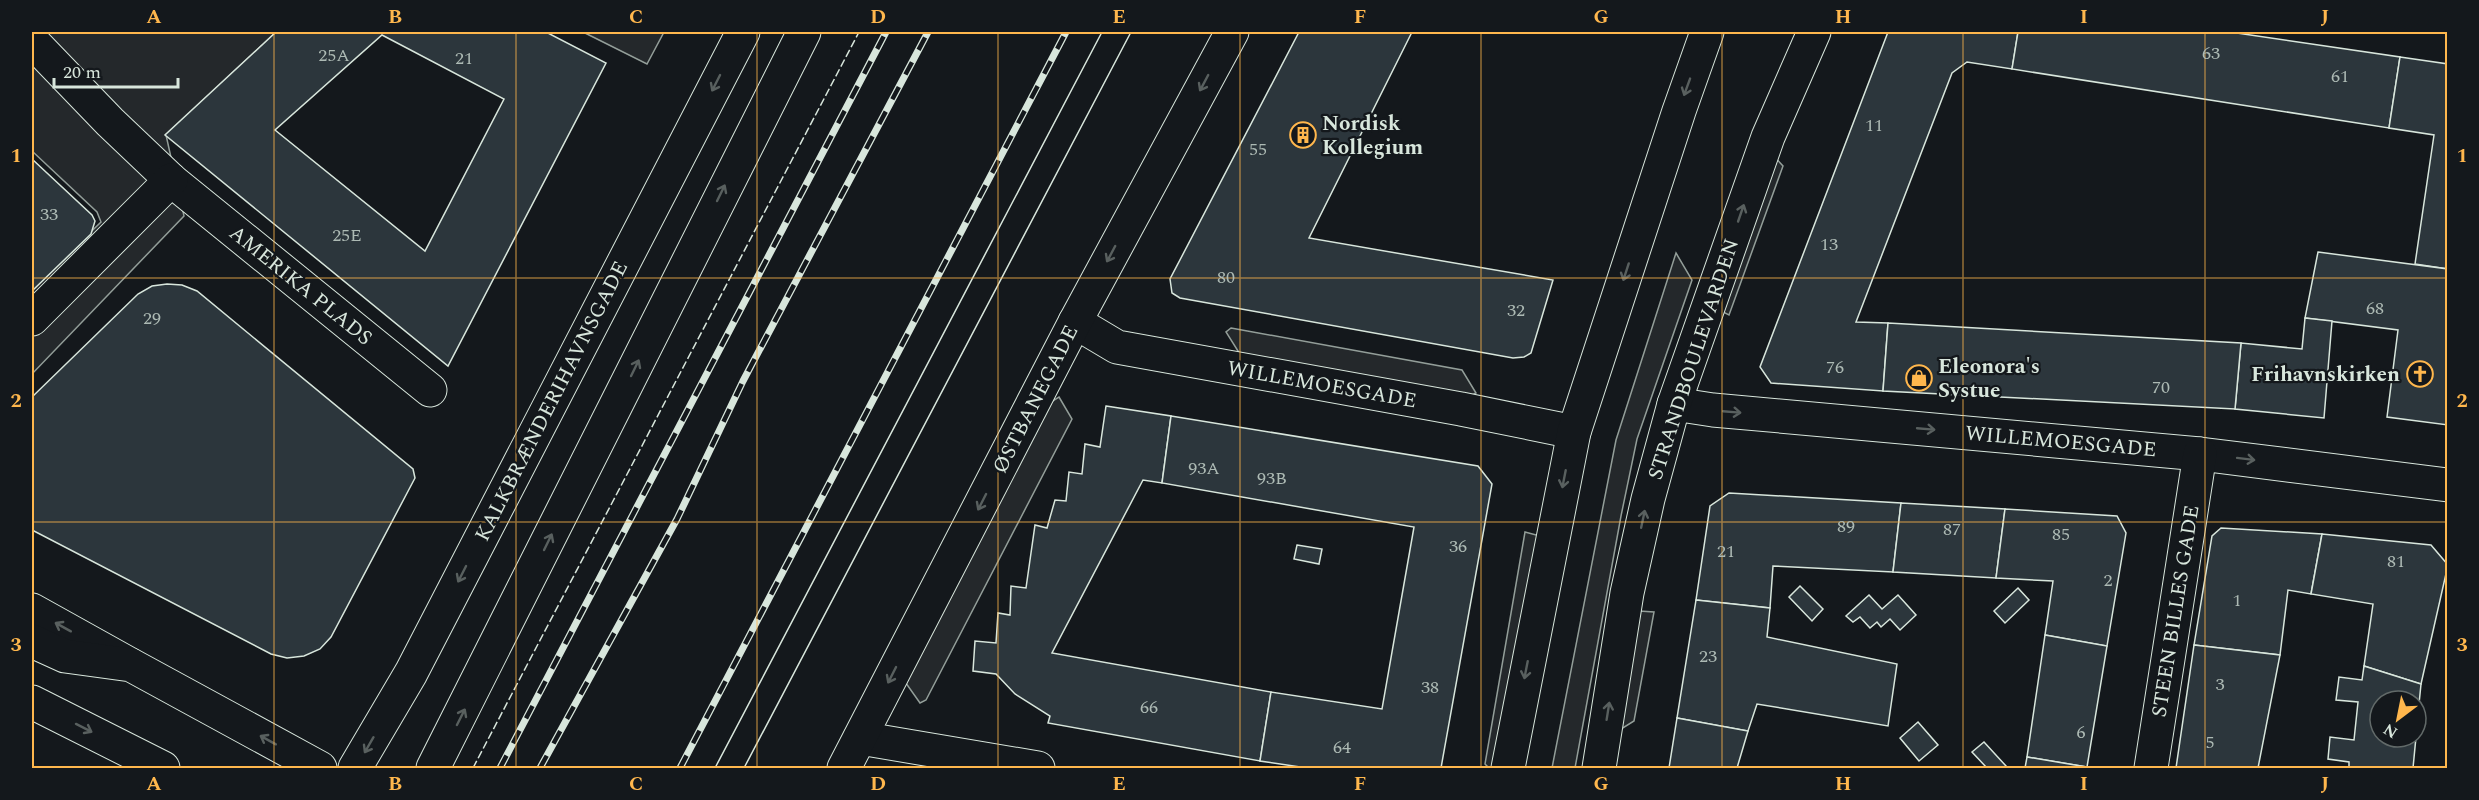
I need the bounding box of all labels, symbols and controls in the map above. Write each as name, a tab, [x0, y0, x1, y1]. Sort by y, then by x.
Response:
text: A	[146, 2, 162, 32]
text: B	[388, 2, 402, 32]
text: C	[629, 2, 643, 32]
text: D	[870, 2, 886, 32]
text: E	[1112, 2, 1126, 32]
text: F	[1354, 2, 1366, 32]
text: G	[1593, 2, 1609, 32]
text: H	[1835, 2, 1851, 32]
text: I	[2080, 2, 2088, 32]
text: J	[2321, 2, 2329, 32]
house number: 63	[2202, 40, 2220, 67]
house number: 25A	[318, 42, 350, 69]
house number: 21	[455, 45, 473, 72]
scale bar	[54, 51, 178, 89]
text: 20 m	[63, 59, 101, 86]
house number: 61	[2331, 63, 2349, 90]
one-way arrow	[710, 74, 721, 92]
one-way arrow	[1198, 74, 1210, 91]
one-way arrow	[1681, 77, 1692, 95]
place label: Nordisk Kollegium	[1322, 108, 1423, 164]
house number: 11	[1865, 112, 1883, 139]
building icon: Nordisk Kollegium	[1288, 120, 1318, 150]
house number: 55	[1249, 136, 1267, 163]
text: 1	[10, 141, 22, 171]
text: 1	[2456, 141, 2468, 171]
one-way arrow	[716, 184, 728, 202]
house number: 33	[40, 201, 58, 228]
one-way arrow	[1736, 205, 1747, 223]
street label: AMERIKA PLADS	[222, 218, 379, 354]
house number: 25E	[332, 222, 362, 249]
house number: 13	[1820, 231, 1838, 258]
street label: STRANDBOULEVARDEN	[1640, 234, 1748, 484]
one-way arrow	[1105, 245, 1116, 263]
street label: KALKBRÆNDERIHAVNSGADE	[467, 256, 637, 547]
one-way arrow	[1620, 262, 1631, 281]
house number: 80	[1217, 264, 1235, 291]
house number: 68	[2366, 295, 2384, 322]
house number: 32	[1507, 297, 1525, 324]
house number: 29	[143, 305, 161, 332]
street label: ØSTBANEGADE	[985, 320, 1087, 479]
place label: Eleonora's Systue	[1938, 351, 2040, 407]
street label: WILLEMOESGADE	[1225, 353, 1419, 417]
house number: 76	[1826, 354, 1844, 381]
one-way arrow	[629, 359, 641, 377]
place label: Frihavnskirken	[2251, 359, 2400, 391]
church icon: Frihavnskirken	[2405, 359, 2435, 389]
shop icon: Eleonora's Systue	[1904, 363, 1934, 393]
house number: 70	[2152, 374, 2170, 401]
text: 2	[10, 386, 22, 416]
text: 2	[2456, 386, 2468, 416]
one-way arrow	[1721, 407, 1741, 418]
street label: WILLEMOESGADE	[1964, 418, 2158, 466]
one-way arrow	[1916, 424, 1936, 435]
one-way arrow	[2235, 454, 2255, 465]
house number: 93A	[1188, 455, 1220, 482]
house number: 93B	[1257, 465, 1287, 492]
one-way arrow	[1558, 468, 1569, 488]
one-way arrow	[976, 492, 987, 510]
street label: STEEN BILLES GADE	[2143, 503, 2209, 720]
one-way arrow	[1638, 510, 1650, 529]
house number: 89	[1837, 513, 1855, 540]
house number: 87	[1943, 516, 1961, 543]
house number: 85	[2052, 521, 2070, 548]
house number: 36	[1449, 533, 1467, 560]
one-way arrow	[542, 534, 554, 552]
house number: 21	[1717, 538, 1735, 565]
house number: 81	[2387, 548, 2405, 575]
one-way arrow	[456, 564, 467, 582]
house number: 2	[2104, 567, 2113, 594]
house number: 1	[2233, 587, 2242, 614]
one-way arrow	[55, 621, 72, 633]
text: 3	[10, 630, 22, 660]
text: 3	[2456, 630, 2468, 660]
house number: 23	[1699, 643, 1717, 670]
one-way arrow	[1521, 659, 1532, 679]
one-way arrow	[886, 665, 898, 683]
house number: 3	[2216, 671, 2225, 698]
house number: 38	[1421, 674, 1439, 701]
north arrow	[2368, 689, 2428, 749]
house number: 66	[1140, 694, 1158, 721]
one-way arrow	[1603, 701, 1614, 721]
one-way arrow	[456, 708, 467, 726]
text: N	[2379, 717, 2402, 745]
house number: 6	[2077, 719, 2086, 746]
one-way arrow	[74, 723, 92, 734]
house number: 5	[2206, 729, 2215, 756]
one-way arrow	[260, 734, 278, 745]
house number: 64	[1333, 734, 1351, 761]
one-way arrow	[363, 736, 375, 753]
text: A	[146, 769, 162, 799]
text: B	[388, 769, 402, 799]
text: C	[629, 769, 643, 799]
text: D	[870, 769, 886, 799]
text: E	[1112, 769, 1126, 799]
text: F	[1354, 769, 1366, 799]
text: G	[1593, 769, 1609, 799]
text: H	[1835, 769, 1851, 799]
text: I	[2080, 769, 2088, 799]
text: J	[2321, 769, 2329, 799]

